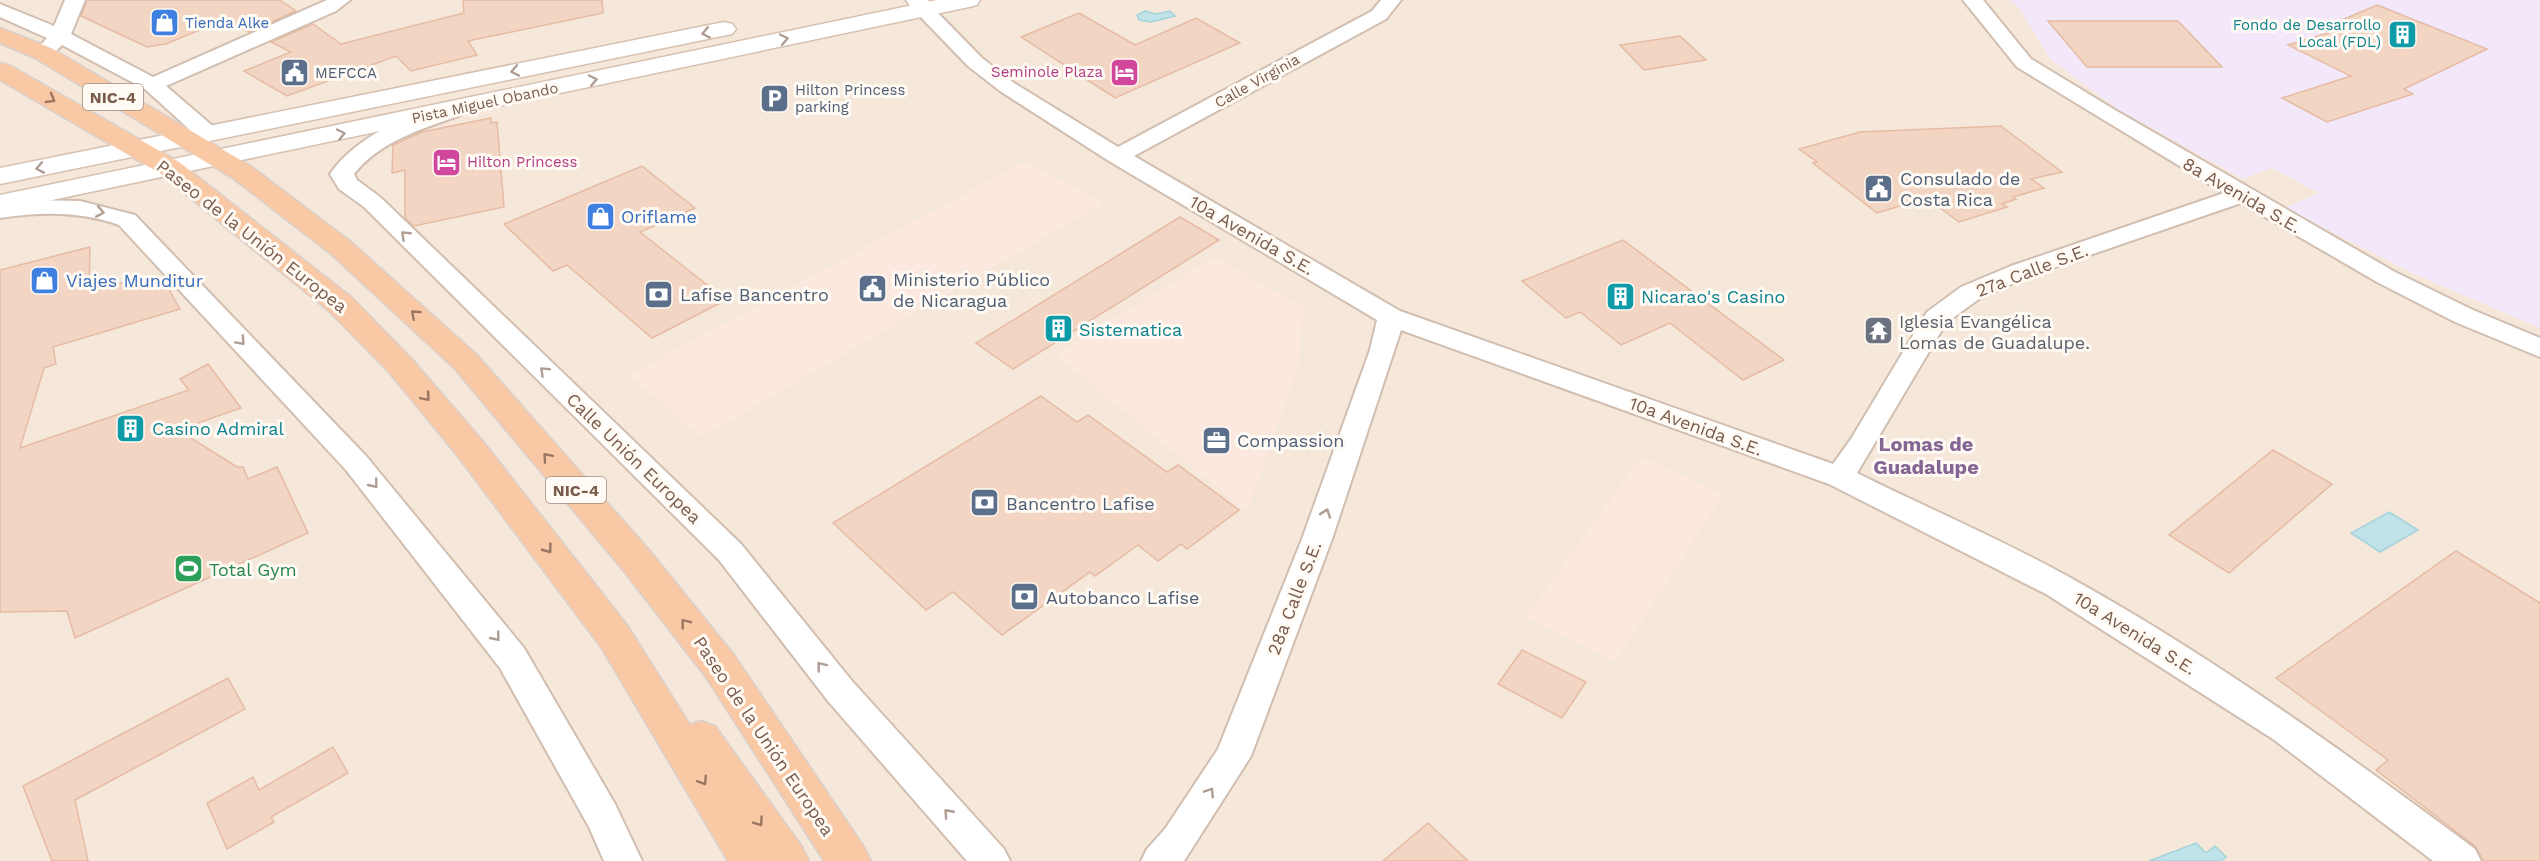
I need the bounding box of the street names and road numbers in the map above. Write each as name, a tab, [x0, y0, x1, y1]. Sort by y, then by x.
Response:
street label: Calle Virginia	[1211, 50, 1303, 112]
street label: Pista Miguel Obando	[410, 79, 560, 127]
road number: NIC-4	[83, 84, 143, 110]
street label: 8a Avenida S.E.	[2179, 153, 2305, 237]
street label: Paseo de la Unión Europea	[153, 155, 351, 317]
street label: 10a Avenida S.E.	[1186, 191, 1318, 279]
street label: 27a Calle S.E.	[1973, 239, 2091, 301]
street label: Calle Unión Europea	[562, 388, 706, 528]
street label: 10a Avenida S.E.	[1627, 392, 1765, 460]
road number: NIC-4	[546, 477, 606, 503]
street label: 28a Calle S.E.	[1263, 538, 1325, 658]
street label: 10a Avenida S.E.	[2070, 587, 2200, 679]
street label: Paseo de la Unión Europea	[689, 632, 839, 840]

